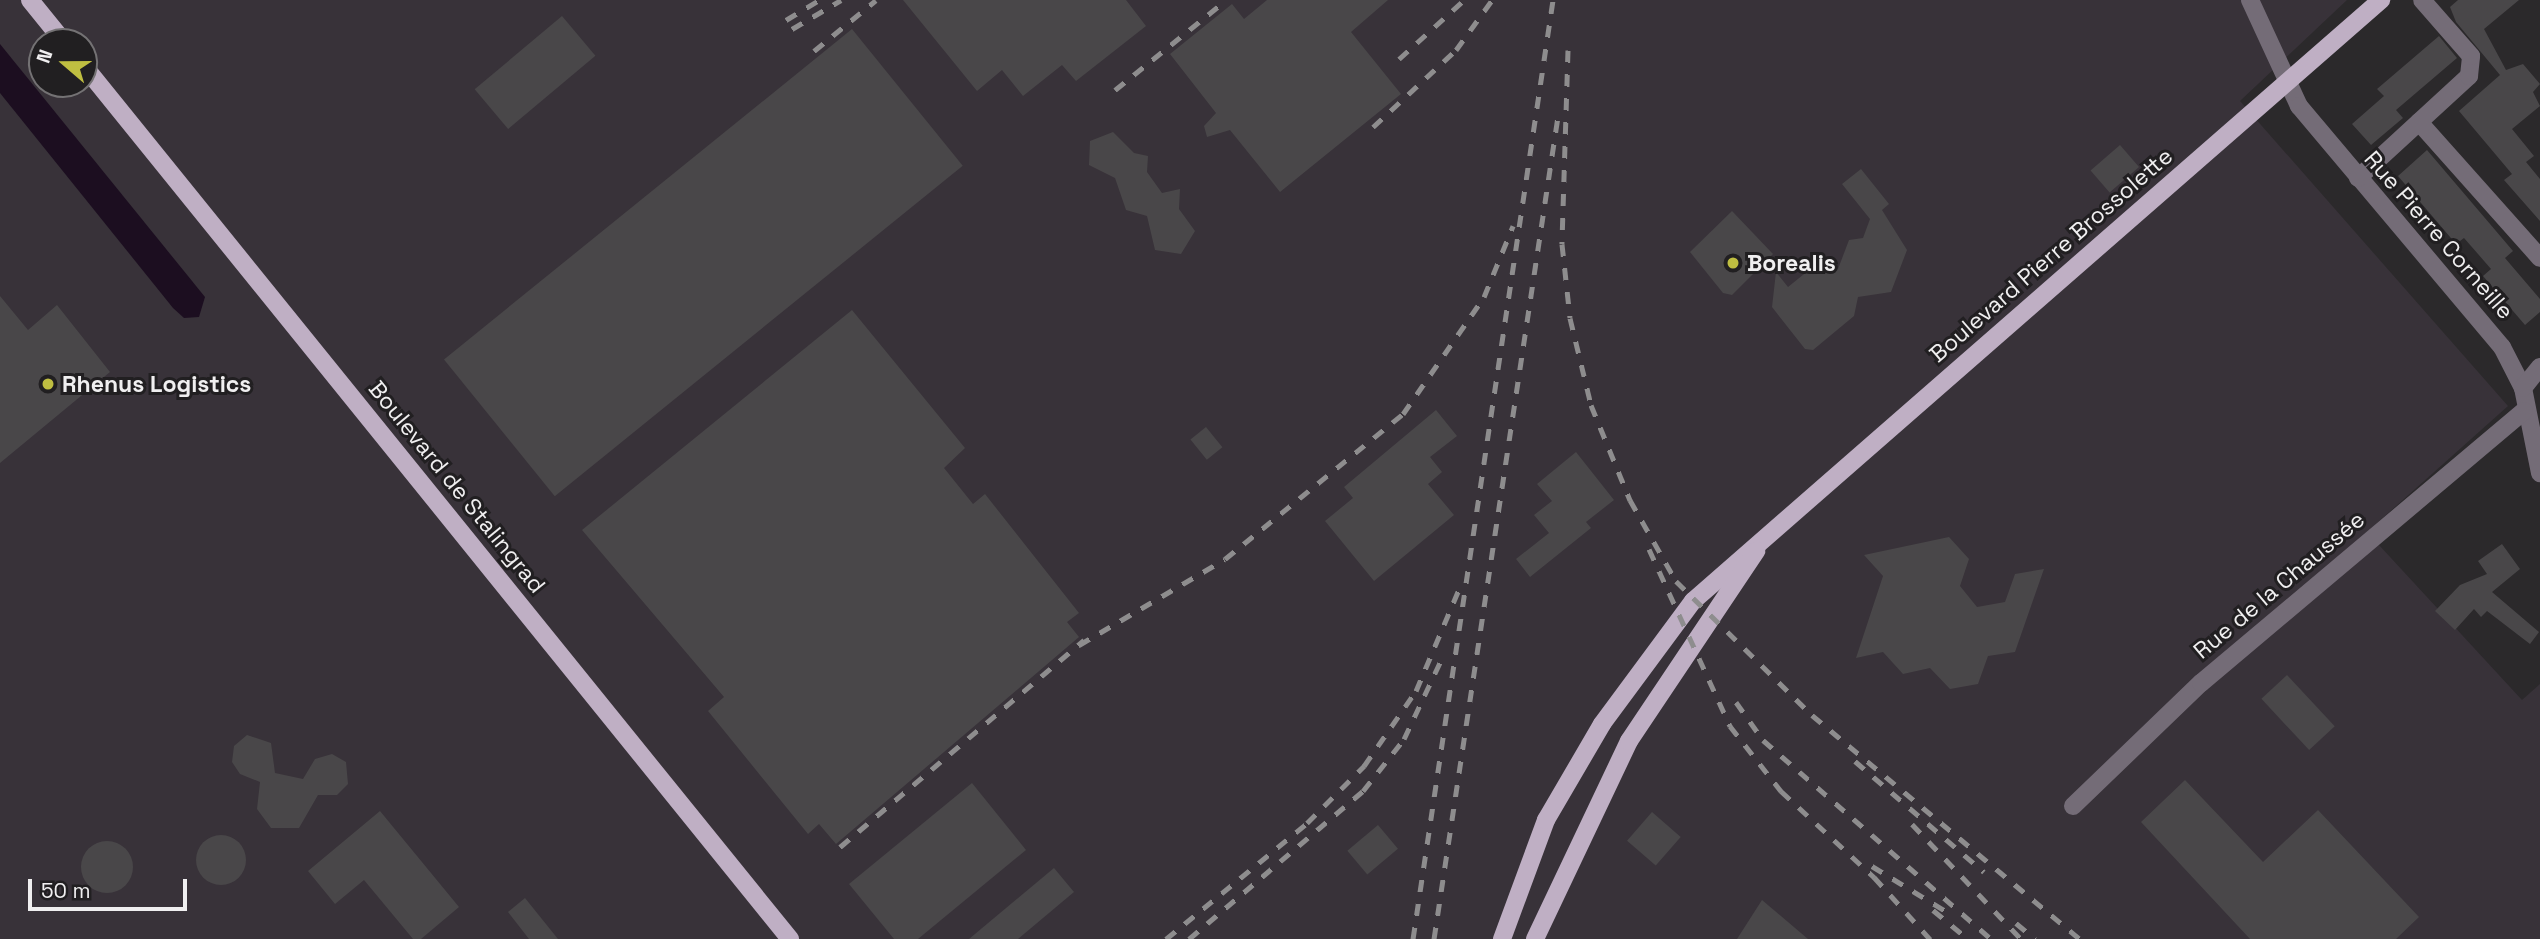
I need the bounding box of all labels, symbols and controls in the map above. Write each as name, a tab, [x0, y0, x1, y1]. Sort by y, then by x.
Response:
north arrow	[28, 28, 98, 98]
text: N	[31, 46, 59, 67]
street label: Boulevard Pierre Brossolette	[1924, 142, 2178, 368]
street label: Rue Pierre Corneille	[2359, 145, 2519, 325]
place label: Borealis	[1747, 249, 1836, 277]
marker: Borealis	[1725, 255, 1741, 271]
place label: Rhenus Logistics	[62, 370, 251, 398]
street label: Boulevard de Stalingrad	[363, 375, 551, 599]
marker: Rhenus Logistics	[40, 376, 56, 392]
street label: Rue de la Chaussée	[2188, 505, 2370, 665]
scale bar	[32, 866, 191, 910]
text: 50 m	[41, 877, 91, 904]

